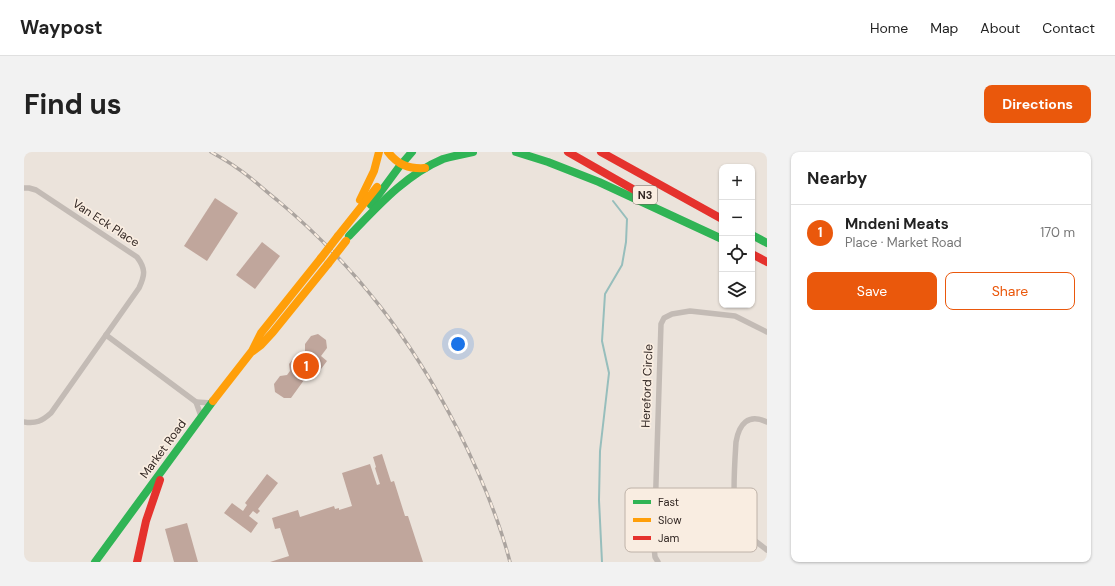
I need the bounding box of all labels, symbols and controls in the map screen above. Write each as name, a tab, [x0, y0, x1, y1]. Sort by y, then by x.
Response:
text: Waypost	[20, 15, 103, 40]
text: Home	[870, 19, 908, 37]
text: Map	[930, 19, 958, 37]
text: About	[980, 19, 1020, 37]
text: Contact	[1042, 19, 1095, 37]
button: Directions	[984, 85, 1091, 123]
text: Find us	[24, 86, 122, 123]
map controls	[719, 164, 755, 308]
button: +	[719, 164, 755, 200]
text: Nearby	[807, 167, 867, 189]
road number: N3	[633, 186, 657, 204]
street label: Van Eck Place	[69, 195, 143, 251]
button: −	[719, 200, 755, 236]
text: Mndeni Meats	[845, 214, 949, 234]
text: 1	[818, 224, 822, 241]
text: 170 m	[1040, 224, 1075, 241]
text: Place · Market Road	[845, 234, 962, 251]
button: locate	[719, 236, 755, 272]
button: layers	[719, 272, 755, 308]
button: Save	[807, 272, 937, 310]
button: Share	[945, 272, 1075, 310]
your location	[448, 334, 468, 354]
street label: Hereford Circle	[638, 344, 656, 428]
pin: 1	[293, 351, 319, 381]
street label: Market Road	[136, 416, 190, 482]
legend	[625, 488, 757, 552]
text: Fast	[658, 495, 679, 509]
text: Slow	[658, 513, 682, 527]
text: Jam	[658, 531, 679, 545]

